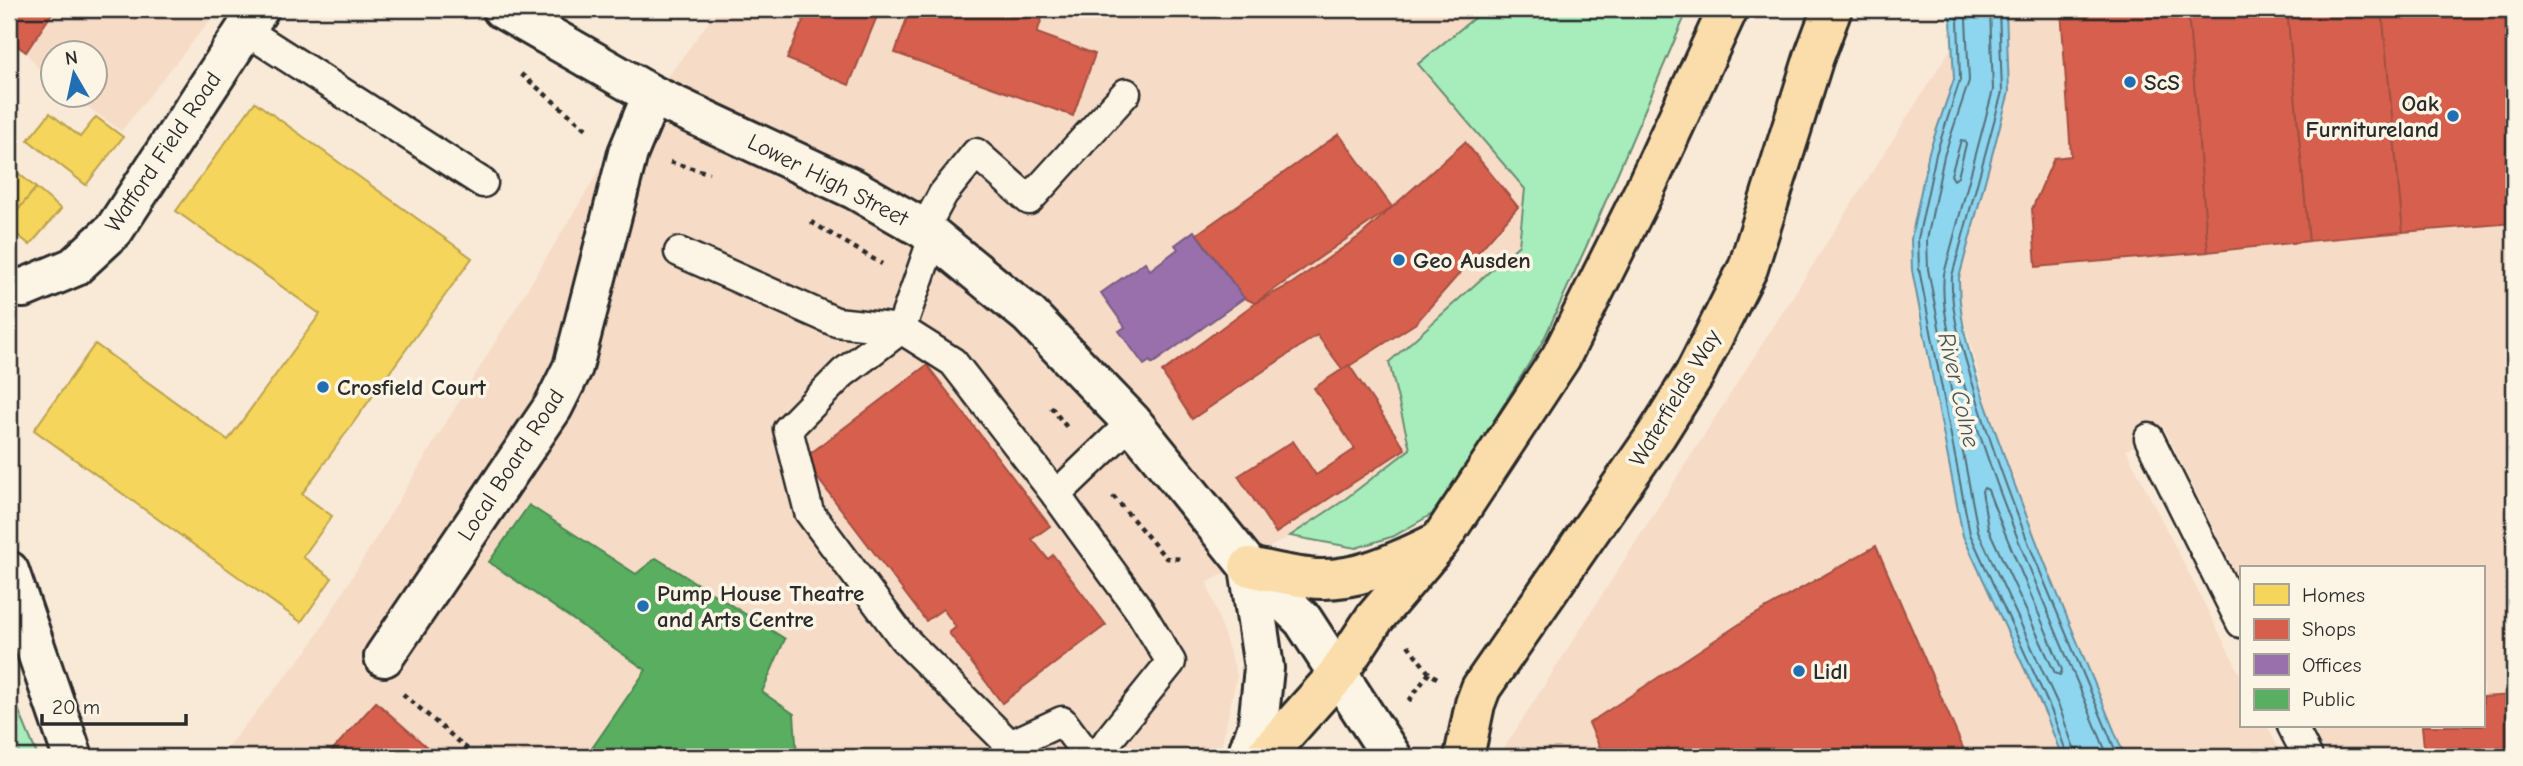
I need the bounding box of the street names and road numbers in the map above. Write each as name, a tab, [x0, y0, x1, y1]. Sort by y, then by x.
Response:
street label: Watford Field Road	[99, 67, 227, 237]
street label: Lower High Street	[743, 128, 914, 233]
street label: Waterfields Way	[1624, 324, 1727, 471]
street label: Local Board Road	[452, 384, 570, 546]

